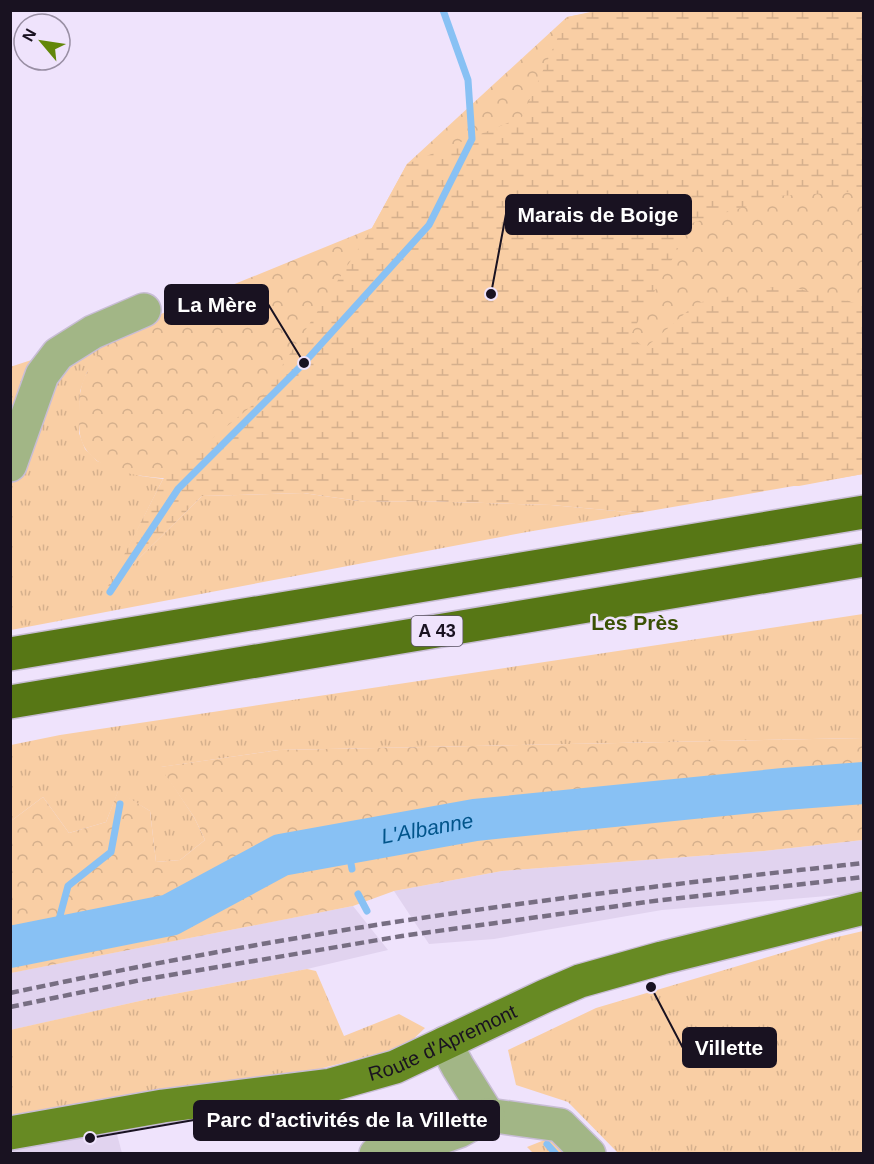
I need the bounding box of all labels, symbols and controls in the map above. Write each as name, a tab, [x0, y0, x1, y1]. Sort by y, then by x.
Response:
north arrow	[12, 12, 72, 72]
text: N	[19, 26, 40, 44]
callout: Marais de Boige	[506, 195, 691, 234]
text: Marais de Boige	[517, 203, 679, 226]
callout: La Mère	[165, 285, 268, 324]
text: La Mère	[177, 293, 257, 316]
district label: Les Près	[591, 611, 679, 634]
road number: A 43	[412, 616, 462, 646]
water label: L'Albanne	[379, 809, 475, 848]
street label: Route d'Apremont	[366, 1000, 520, 1085]
callout: Villette	[683, 1028, 776, 1067]
text: Villette	[695, 1036, 763, 1059]
callout: Parc d'activités de la Villette	[194, 1101, 499, 1140]
text: Parc d'activités de la Villette	[206, 1108, 488, 1131]

